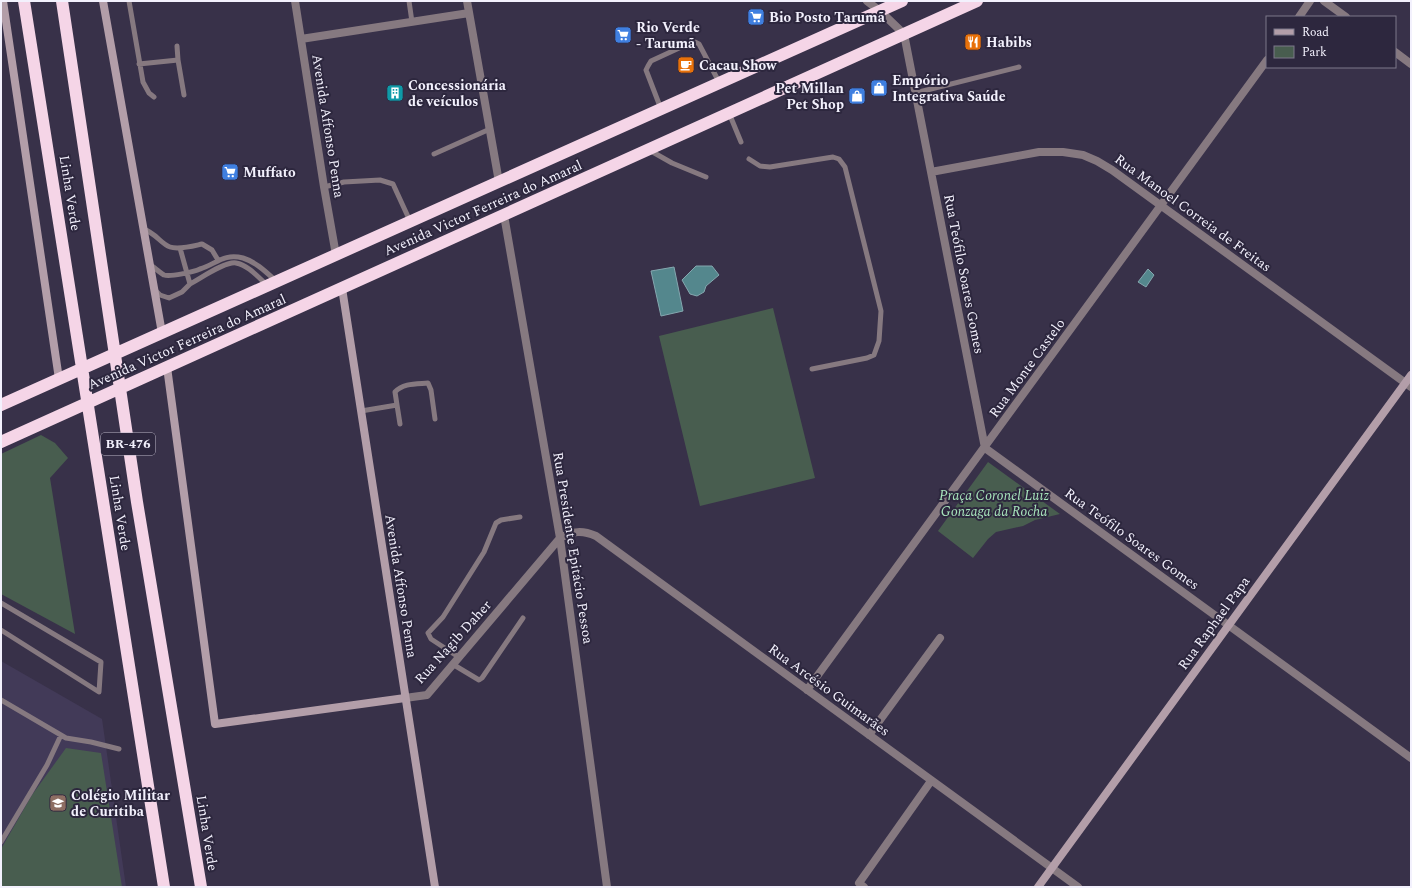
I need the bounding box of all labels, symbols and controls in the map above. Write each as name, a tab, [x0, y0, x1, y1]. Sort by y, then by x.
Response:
supermarket icon: Bio Posto Tarumã	[746, 7, 766, 27]
place label: Bio Posto Tarumã	[769, 7, 886, 28]
legend	[1266, 16, 1396, 68]
place label: Rio Verde - Tarumã	[636, 17, 700, 54]
text: Road	[1302, 23, 1329, 42]
supermarket icon: Rio Verde - Tarumã	[613, 25, 633, 45]
restaurant icon: Habibs	[963, 32, 983, 52]
place label: Habibs	[986, 32, 1032, 53]
text: Park	[1302, 43, 1327, 62]
street label: Avenida Affonso Penna	[306, 53, 350, 199]
cafe icon: Cacau Show	[676, 55, 696, 75]
place label: Cacau Show	[699, 55, 777, 76]
place label: Empório Integrativa Saúde	[892, 70, 1006, 107]
place label: Concessionária de veículos	[408, 75, 507, 112]
place label: Pet Millan Pet Shop	[775, 78, 844, 115]
shop icon: Empório Integrativa Saúde	[869, 78, 889, 98]
building icon: Concessionária de veículos	[385, 83, 405, 103]
shop icon: Pet Millan Pet Shop	[847, 86, 867, 106]
street label: Rua Manoel Correia de Freitas	[1110, 149, 1276, 277]
street label: Linha Verde	[54, 154, 86, 233]
street label: Avenida Victor Ferreira do Amaral	[380, 155, 586, 261]
supermarket icon: Muffato	[220, 162, 240, 182]
place label: Muffato	[243, 162, 296, 183]
street label: Rua Teófilo Soares Gomes	[938, 192, 990, 356]
street label: Avenida Victor Ferreira do Amaral	[84, 289, 290, 395]
street label: Rua Monte Castelo	[984, 314, 1070, 422]
road number: BR-476	[101, 433, 155, 455]
street label: Rua Presidente Epitácio Pessoa	[547, 450, 599, 646]
street label: Linha Verde	[104, 474, 136, 553]
street label: Rua Teófilo Soares Gomes	[1060, 483, 1204, 595]
park label: Praça Coronel Luiz Gonzaga da Rocha	[939, 485, 1049, 522]
street label: Avenida Affonso Penna	[379, 513, 423, 659]
street label: Rua Raphael Papa	[1173, 572, 1255, 674]
street label: Rua Nagib Daher	[409, 595, 497, 689]
street label: Rua Arcésio Guimarães	[764, 639, 894, 741]
place label: Colégio Militar de Curitiba	[71, 785, 170, 822]
school or university icon: Colégio Militar de Curitiba	[48, 793, 68, 813]
street label: Linha Verde	[191, 794, 223, 873]

